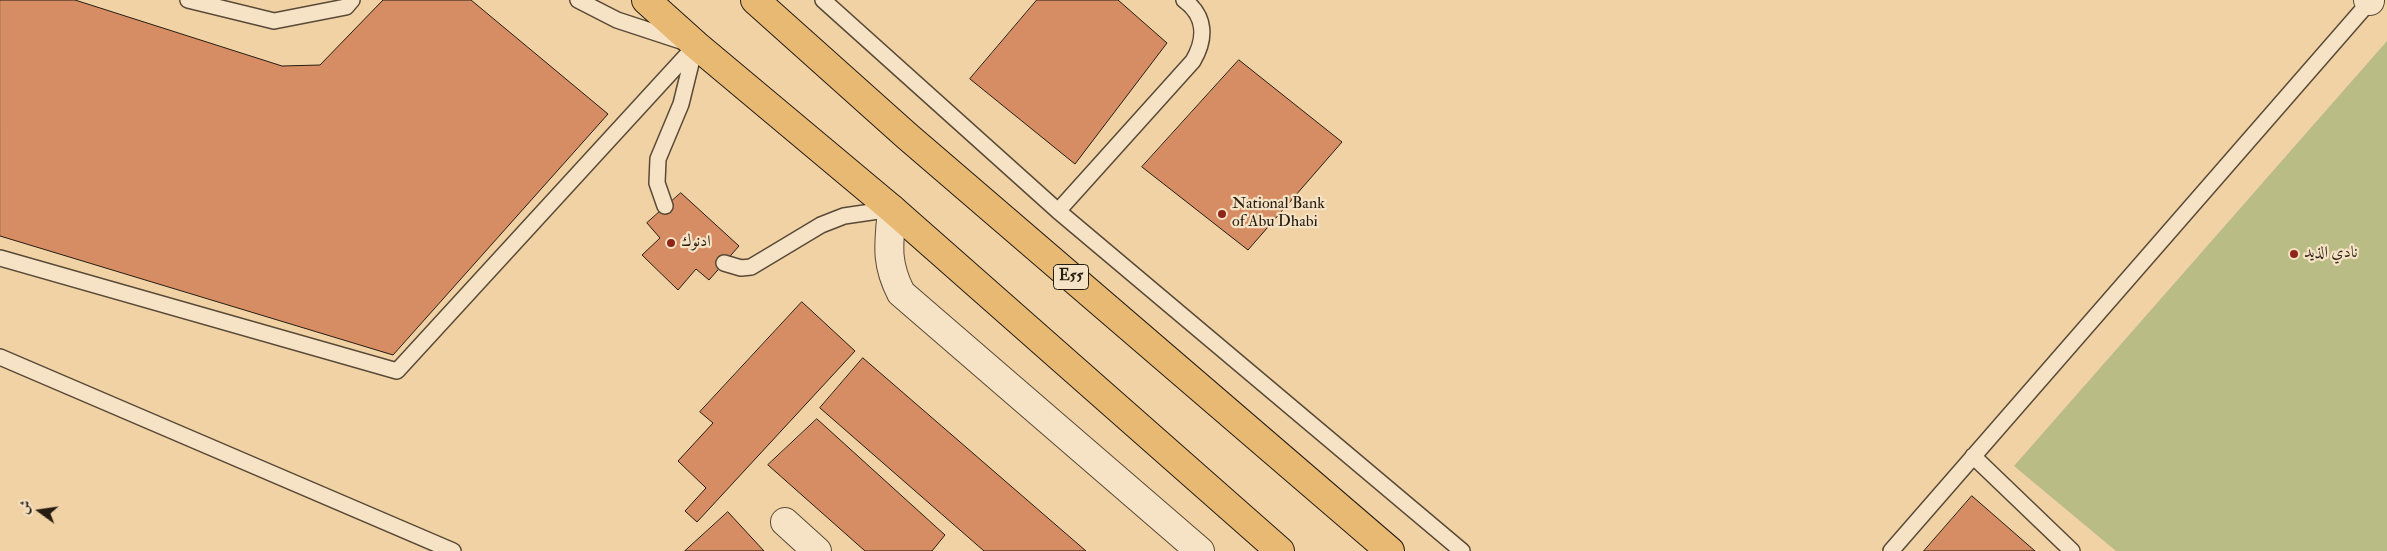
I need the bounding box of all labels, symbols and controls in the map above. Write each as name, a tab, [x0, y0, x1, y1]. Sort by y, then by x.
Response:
place label: National Bank of Abu Dhabi	[1232, 195, 1325, 233]
marker: National Bank of Abu Dhabi	[1216, 208, 1228, 220]
place label: ادنوك	[681, 233, 711, 253]
marker: ادنوك	[665, 237, 677, 249]
place label: نادي الذيد	[2304, 244, 2357, 264]
marker: نادي الذيد	[2288, 248, 2300, 260]
road number: E55	[1054, 264, 1088, 290]
north arrow	[15, 486, 65, 536]
text: ش	[15, 498, 35, 516]

